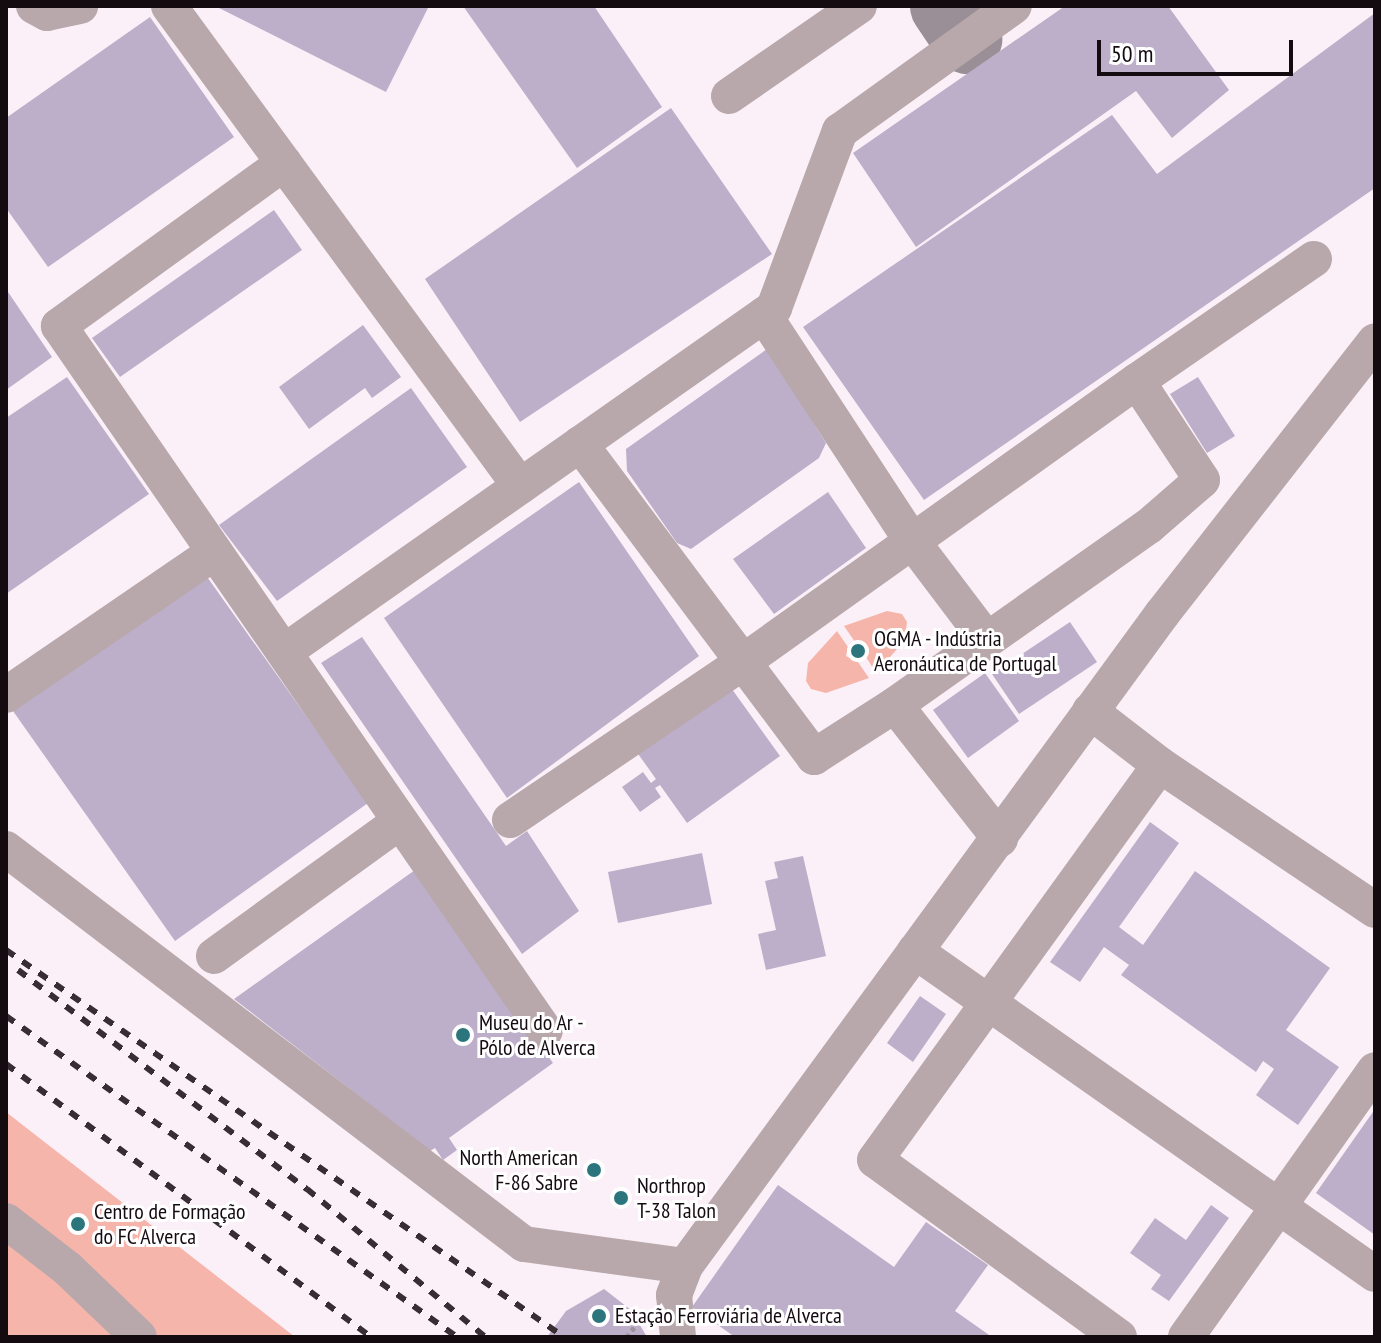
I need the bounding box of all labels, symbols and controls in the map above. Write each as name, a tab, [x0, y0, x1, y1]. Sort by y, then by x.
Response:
scale bar	[1101, 24, 1297, 74]
text: 50 m	[1111, 38, 1153, 69]
place label: OGMA - Indústria Aeronáutica de Portugal	[874, 625, 1057, 676]
marker: OGMA - Indústria Aeronáutica de Portugal	[849, 642, 867, 660]
place label: Museu do Ar - Pólo de Alverca	[479, 1009, 596, 1060]
marker: Museu do Ar - Pólo de Alverca	[454, 1026, 472, 1044]
place label: North American F-86 Sabre	[459, 1144, 578, 1196]
marker: North American F-86 Sabre	[585, 1161, 603, 1179]
place label: Northrop T-38 Talon	[637, 1172, 716, 1224]
marker: Northrop T-38 Talon	[612, 1189, 630, 1207]
place label: Centro de Formação do FC Alverca	[94, 1198, 246, 1250]
marker: Centro de Formação do FC Alverca	[69, 1215, 87, 1233]
place label: Estação Ferroviária de Alverca	[615, 1303, 843, 1329]
marker: Estação Ferroviária de Alverca	[590, 1307, 608, 1325]

